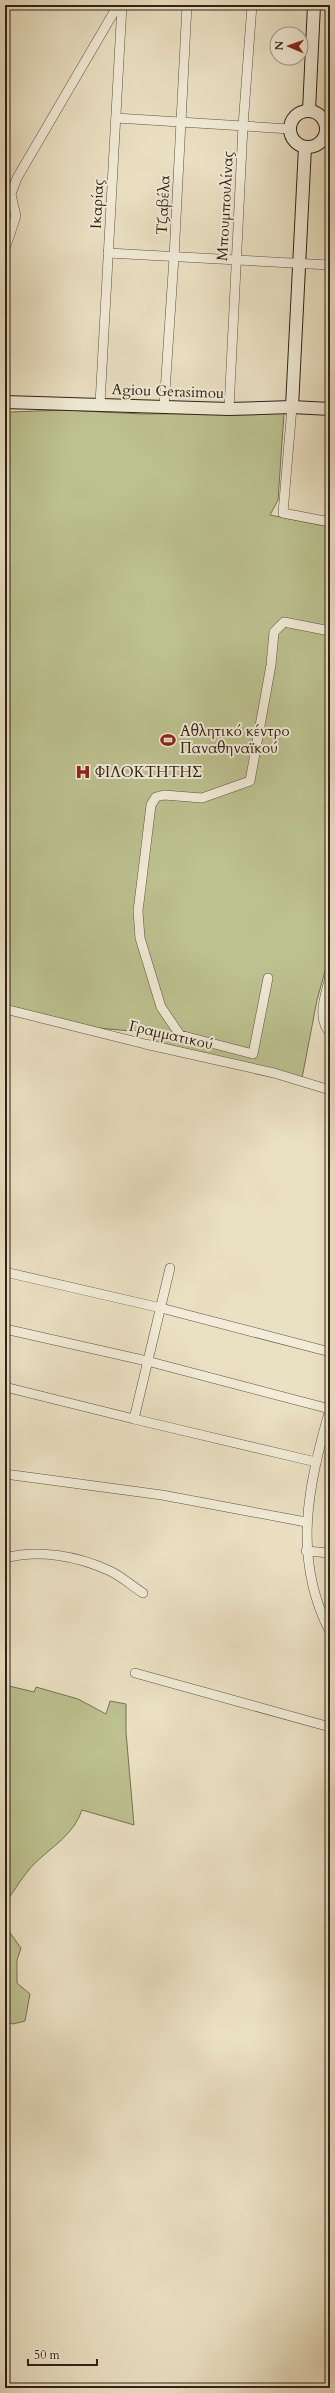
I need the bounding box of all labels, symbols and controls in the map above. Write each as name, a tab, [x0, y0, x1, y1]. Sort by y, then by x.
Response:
north arrow	[269, 26, 309, 66]
text: N	[272, 40, 287, 51]
street label: Μπουμπουλίνας	[212, 150, 238, 261]
street label: Τζαβέλα	[151, 175, 175, 235]
street label: Ικαρίας	[86, 178, 108, 229]
street label: Agiou Gerasimou	[111, 379, 225, 403]
place label: Αθλητικό κέντρο Παναθηναϊκού	[180, 721, 290, 758]
sports icon: Αθλητικό κέντρο Παναθηναϊκού	[159, 731, 177, 749]
place label: ΦΙΛΟΚΤΗΤΗΣ	[95, 762, 202, 782]
hospital icon: ΦΙΛΟΚΤΗΤΗΣ	[74, 763, 92, 781]
street label: Γραμματικού	[127, 1016, 215, 1054]
scale bar	[28, 2341, 97, 2367]
text: 50 m	[34, 2347, 61, 2363]

